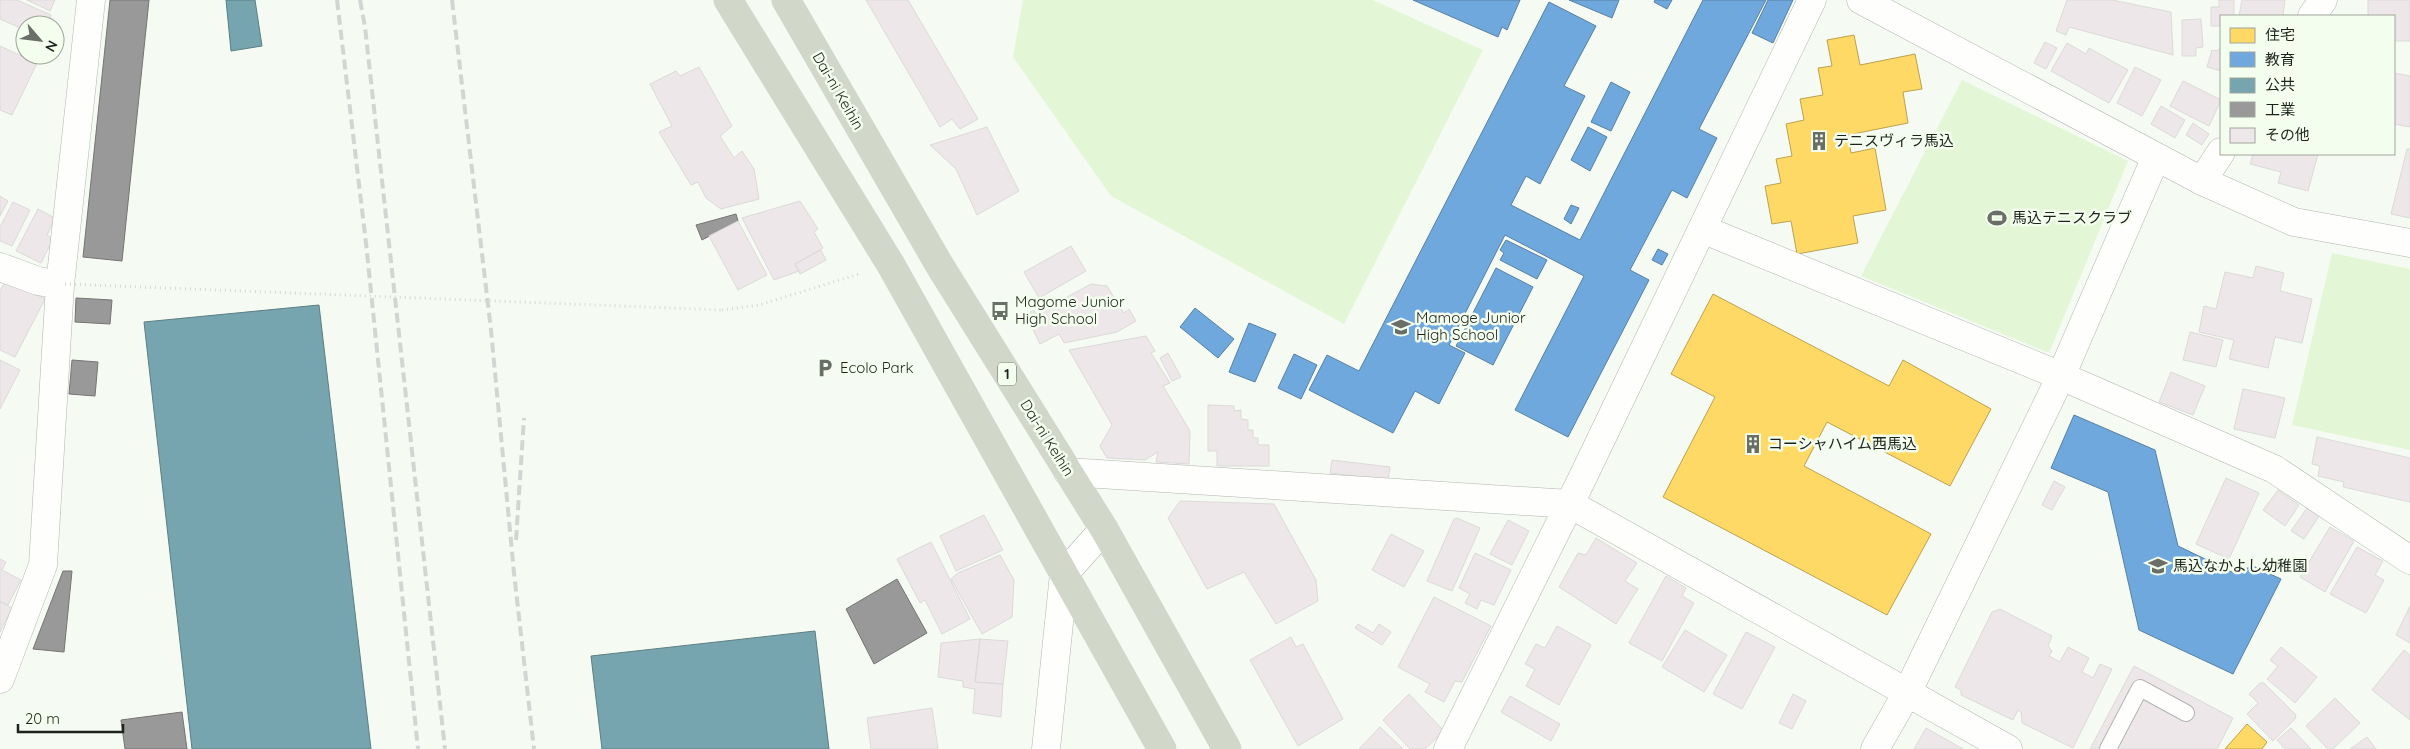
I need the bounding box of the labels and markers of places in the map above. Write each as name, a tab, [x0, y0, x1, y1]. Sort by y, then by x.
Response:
building icon: テニスヴィラ馬込	[1808, 130, 1830, 152]
place label: テニスヴィラ馬込	[1834, 131, 1954, 150]
sports icon: 馬込テニスクラブ	[1986, 207, 2008, 229]
place label: 馬込テニスクラブ	[2012, 208, 2132, 227]
place label: Magome Junior High School	[1015, 292, 1125, 328]
bus stop icon: Magome Junior High School	[989, 300, 1011, 322]
place label: Mamoge Junior High School	[1416, 308, 1526, 344]
school or university icon: Mamoge Junior High School	[1390, 316, 1412, 338]
parking icon: Ecolo Park	[814, 357, 836, 379]
place label: Ecolo Park	[840, 358, 914, 377]
building icon: コーシャハイム西馬込	[1742, 433, 1764, 455]
place label: コーシャハイム西馬込	[1768, 434, 1917, 453]
school or university icon: 馬込なかよし幼稚園	[2147, 555, 2169, 577]
place label: 馬込なかよし幼稚園	[2173, 556, 2307, 575]

